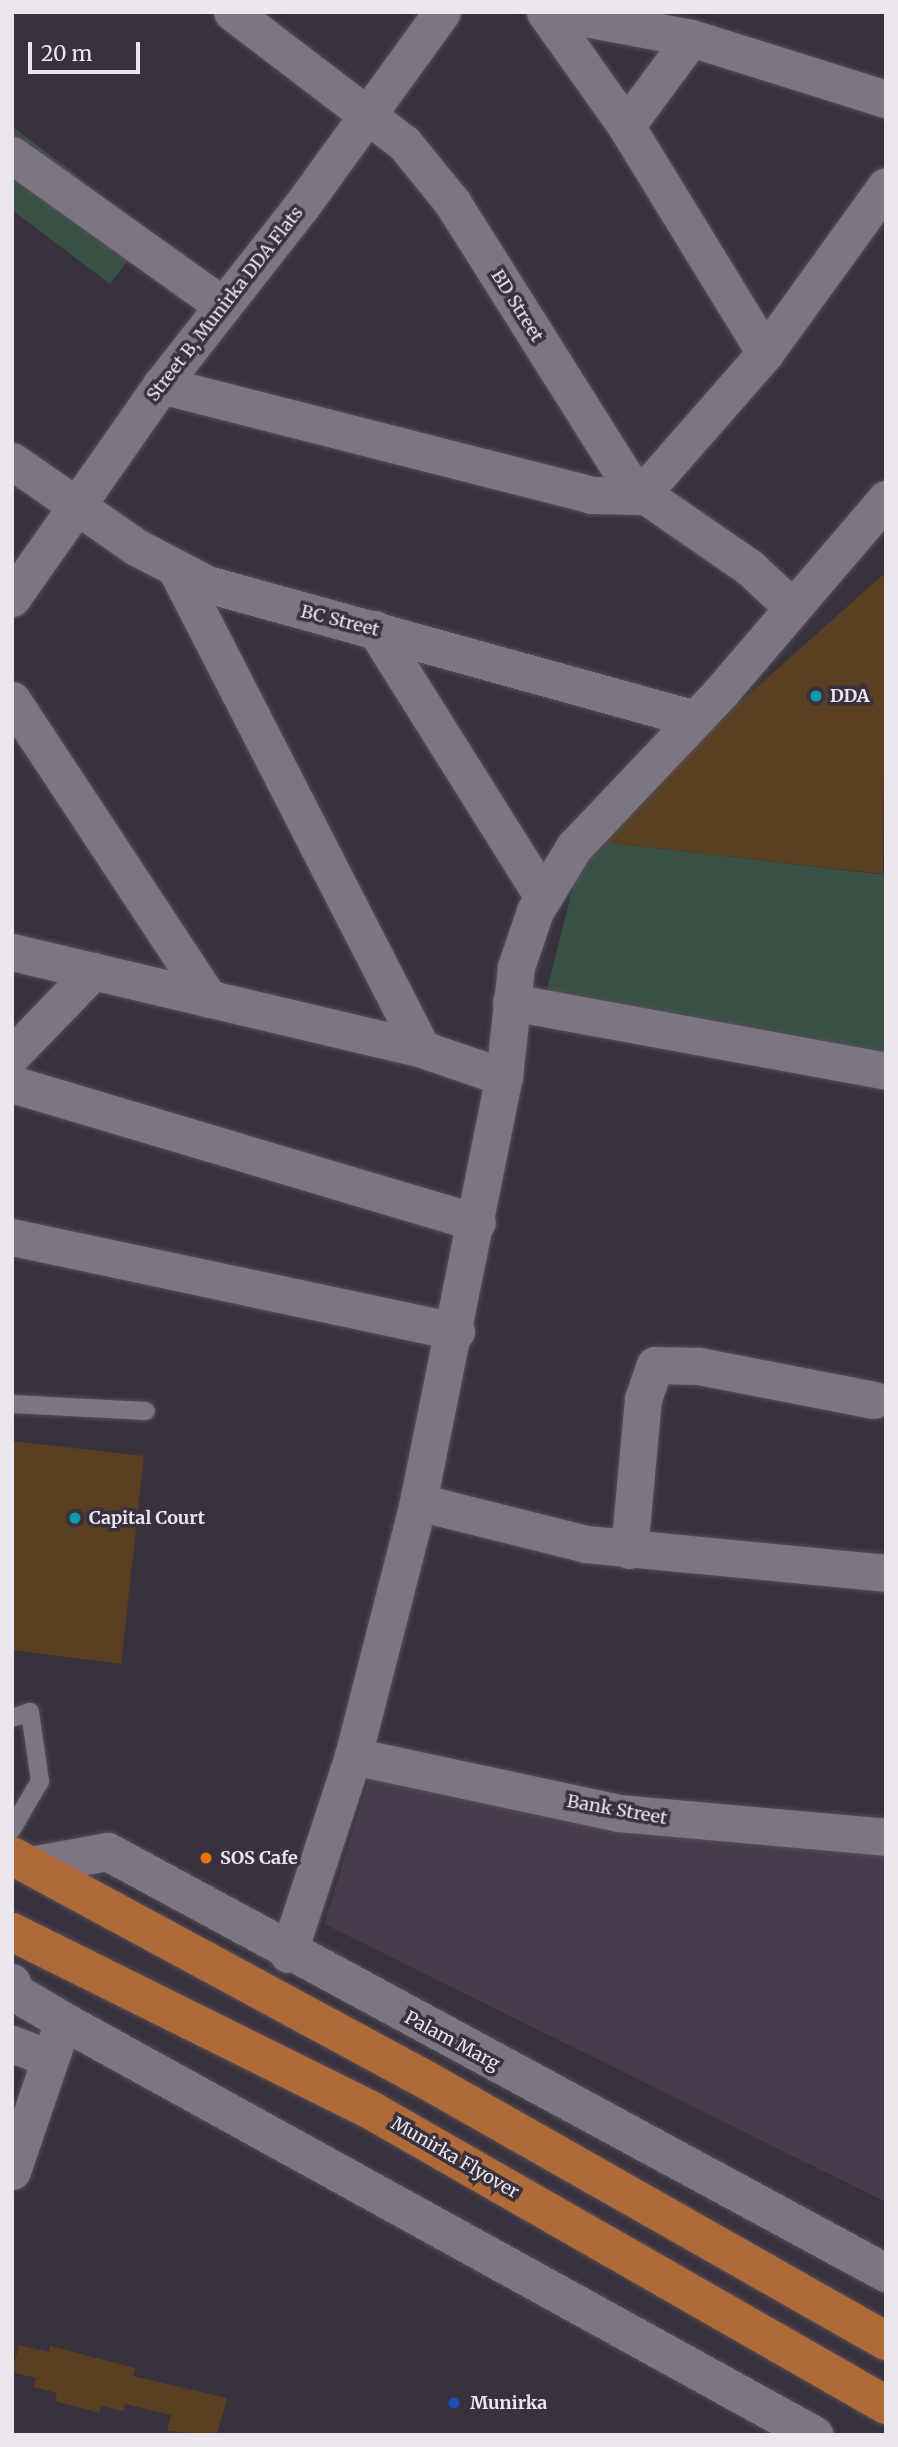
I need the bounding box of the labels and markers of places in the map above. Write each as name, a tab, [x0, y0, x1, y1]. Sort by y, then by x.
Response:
place label: DDA	[830, 685, 869, 707]
marker: DDA	[808, 688, 824, 704]
place label: Capital Court	[89, 1507, 205, 1529]
marker: Capital Court	[67, 1510, 83, 1526]
place label: SOS Cafe	[220, 1847, 298, 1869]
marker: SOS Cafe	[198, 1850, 214, 1866]
place label: Munirka	[470, 2392, 547, 2414]
marker: Munirka	[444, 2393, 464, 2413]

